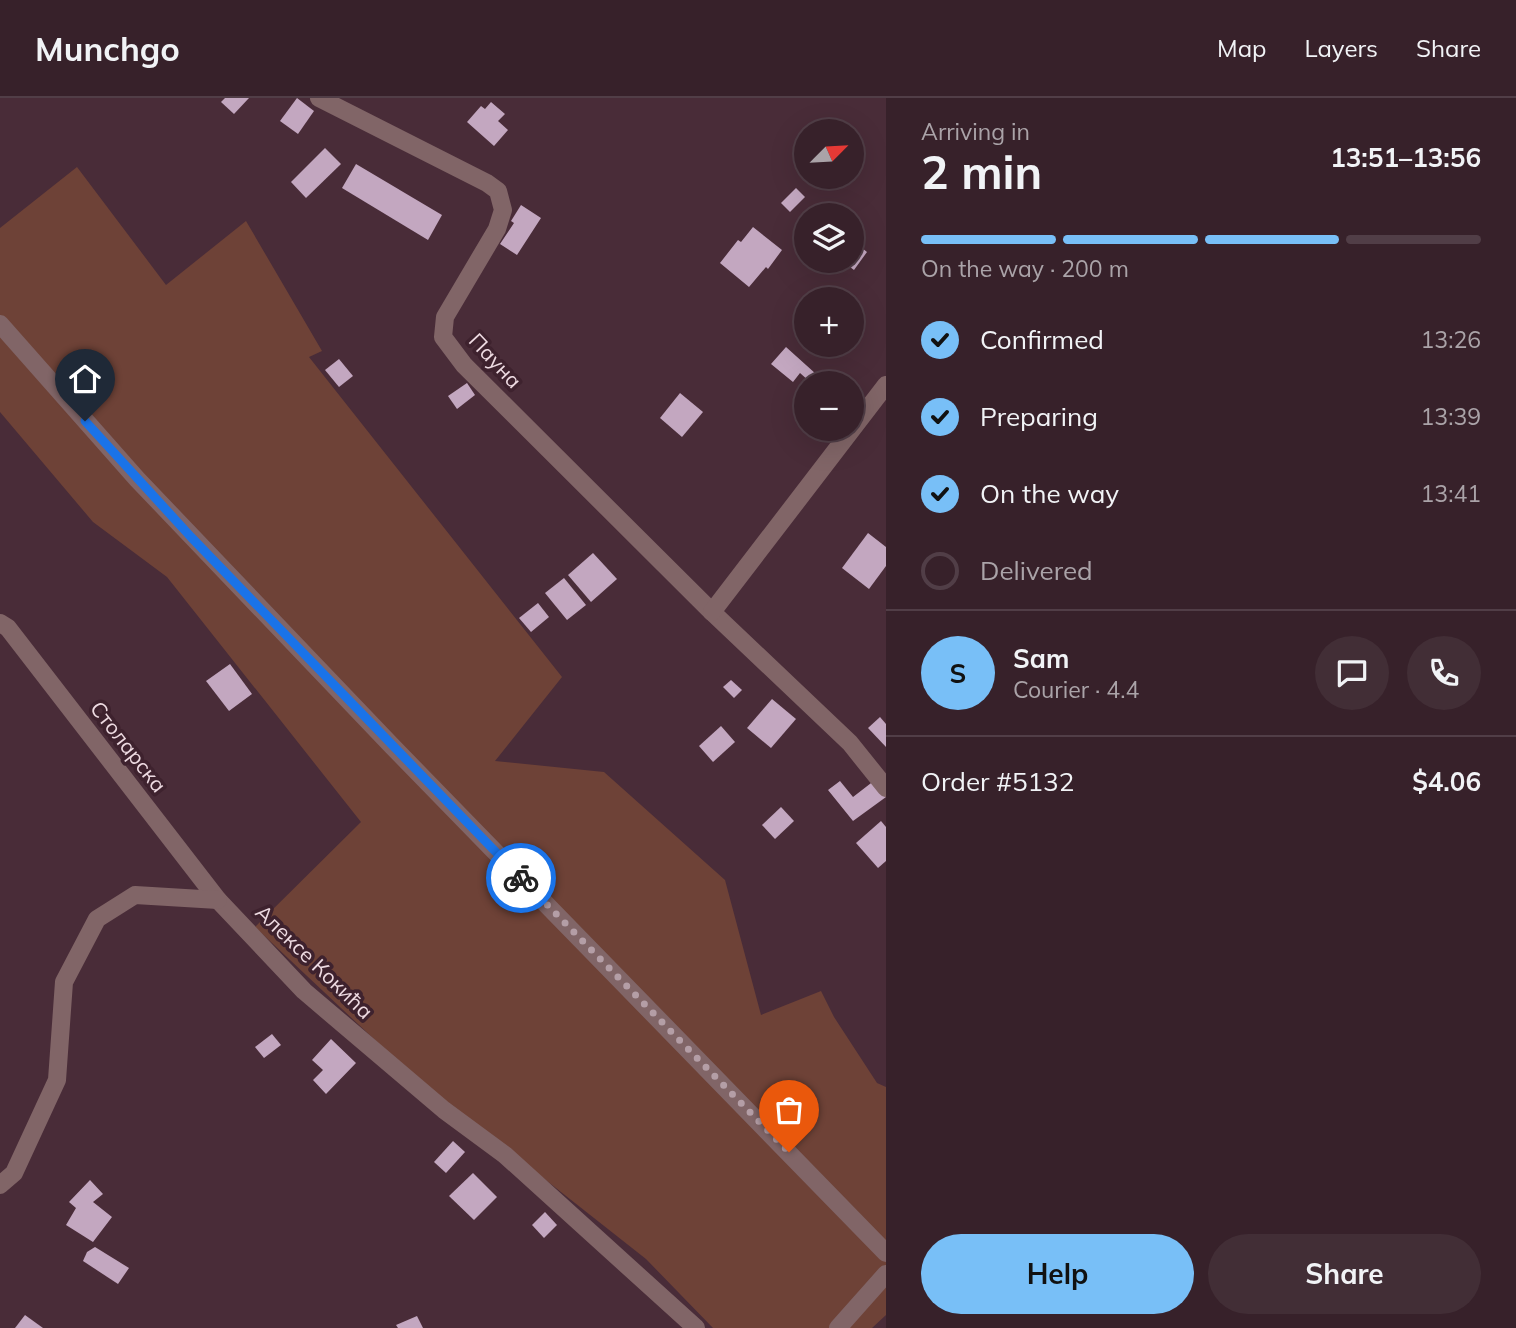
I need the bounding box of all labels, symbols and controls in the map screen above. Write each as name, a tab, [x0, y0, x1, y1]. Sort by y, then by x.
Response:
text: Munchgo	[35, 28, 180, 69]
text: Map	[1217, 33, 1266, 63]
text: Layers	[1304, 33, 1378, 63]
text: Share	[1416, 33, 1481, 63]
text: Arriving in	[921, 117, 1030, 146]
north arrow	[794, 119, 864, 189]
map controls	[794, 119, 864, 441]
text: 13:51–13:56	[1330, 141, 1481, 174]
text: 2 min	[921, 143, 1042, 201]
button: layers	[794, 203, 864, 273]
text: On the way · 200 m	[921, 254, 1129, 283]
button: +	[794, 287, 864, 357]
icon: check	[921, 321, 959, 359]
text: Confirmed	[980, 323, 1104, 356]
text: 13:26	[1421, 325, 1481, 354]
street label: Пауна	[464, 327, 528, 393]
pin	[55, 349, 115, 421]
icon: home	[66, 360, 104, 398]
button: −	[794, 371, 864, 441]
icon: check	[921, 398, 959, 436]
text: Preparing	[980, 400, 1098, 433]
text: 13:39	[1421, 402, 1481, 431]
icon: check	[921, 475, 959, 513]
text: On the way	[980, 477, 1119, 510]
text: 13:41	[1421, 479, 1481, 508]
text: Delivered	[980, 554, 1093, 587]
button: chat	[1315, 636, 1389, 710]
button: phone	[1407, 636, 1481, 710]
text: Sam	[1013, 642, 1069, 675]
text: S	[950, 657, 966, 690]
text: Courier · 4.4	[1013, 675, 1139, 704]
street label: Столарска	[85, 696, 172, 797]
text: Order #5132	[921, 765, 1074, 798]
text: $4.06	[1412, 765, 1481, 798]
courier	[486, 843, 556, 913]
icon: bike	[502, 859, 540, 897]
street label: Алексе Кокића	[250, 899, 379, 1024]
pin	[759, 1080, 819, 1152]
icon: bag	[770, 1091, 808, 1129]
button: Help	[921, 1234, 1194, 1314]
button: Share	[1208, 1234, 1481, 1314]

